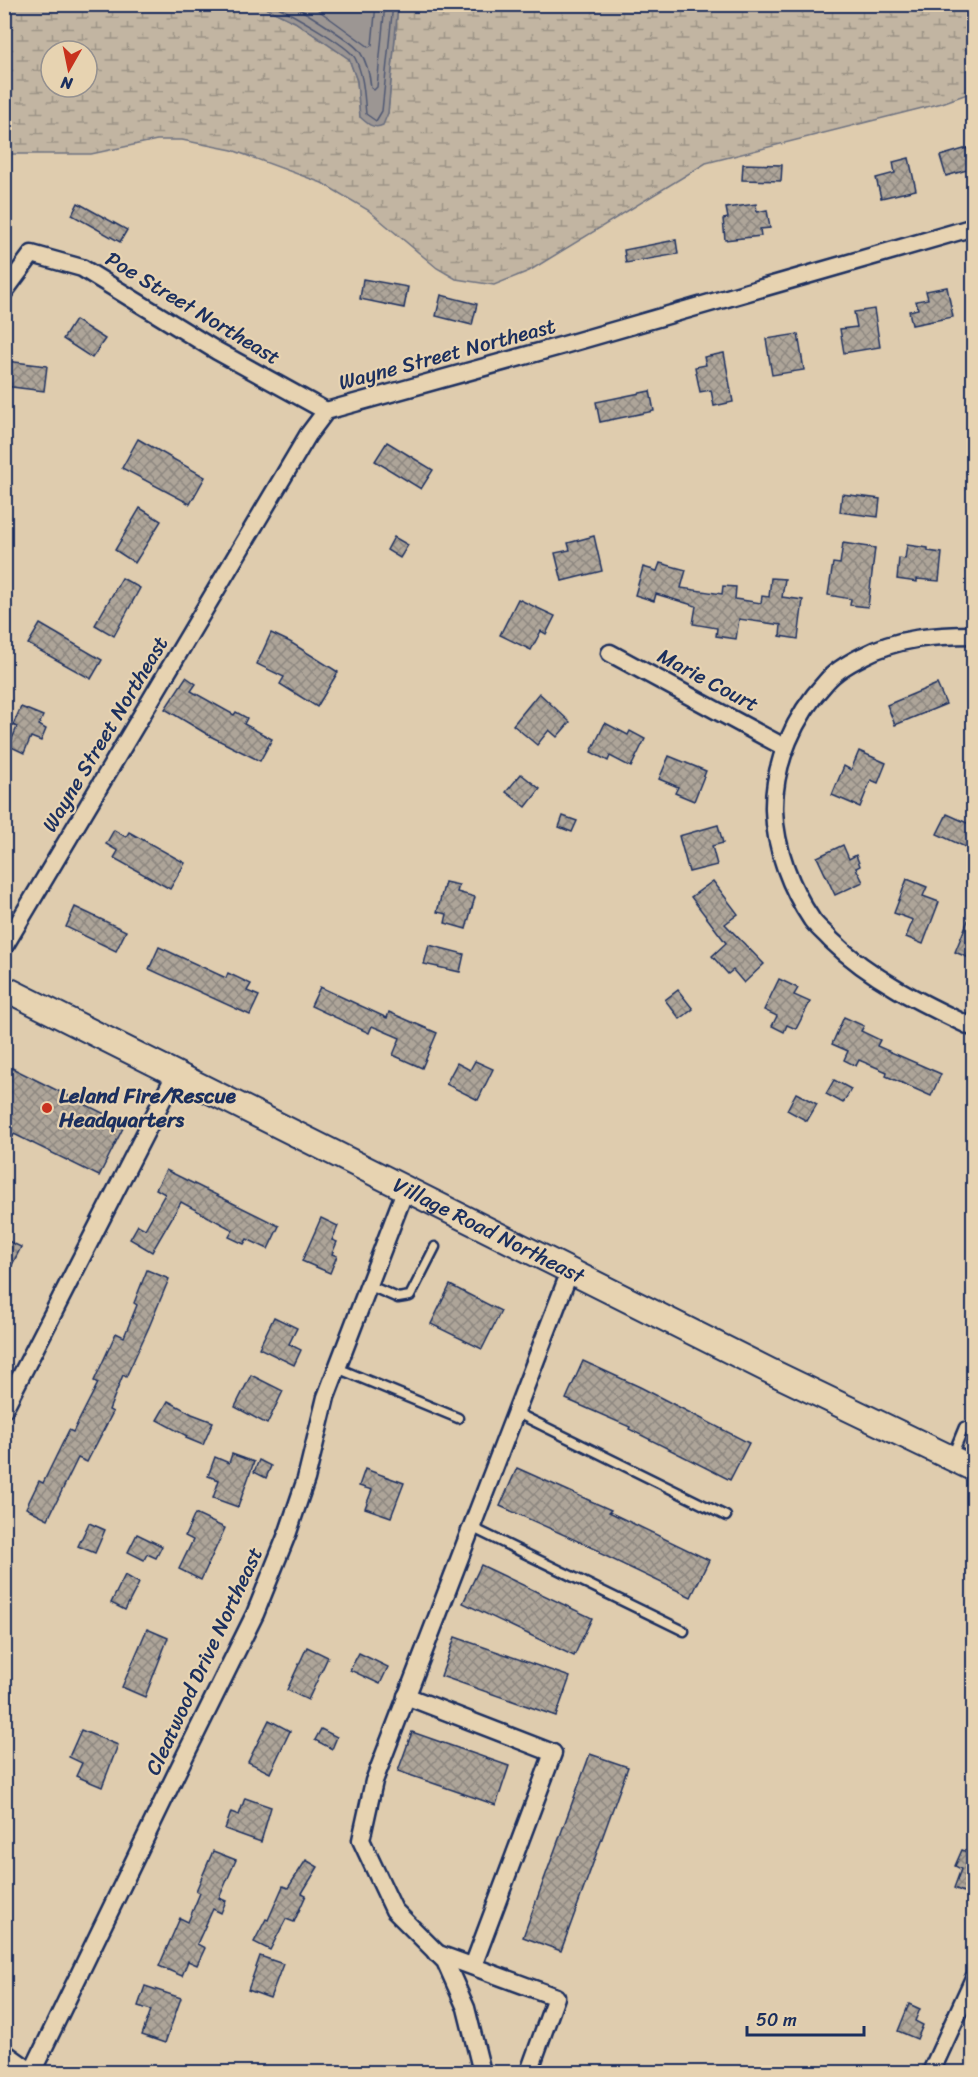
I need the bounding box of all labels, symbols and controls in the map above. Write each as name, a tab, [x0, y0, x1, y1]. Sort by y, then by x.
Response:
north arrow	[39, 39, 99, 99]
text: N	[58, 68, 75, 99]
street label: Poe Street Northeast	[98, 240, 288, 376]
street label: Wayne Street Northeast	[334, 307, 560, 401]
street label: Wayne Street Northeast	[31, 628, 179, 840]
street label: Marie Court	[650, 637, 766, 723]
place label: Leland Fire/Rescue Headquarters	[58, 1077, 237, 1139]
marker: Leland Fire/Rescue Headquarters	[40, 1101, 54, 1115]
street label: Village Road Northeast	[386, 1166, 593, 1295]
street label: Cleatwood Drive Northeast	[134, 1540, 274, 1782]
scale bar	[747, 1999, 864, 2037]
text: 50 m	[756, 2004, 797, 2036]

